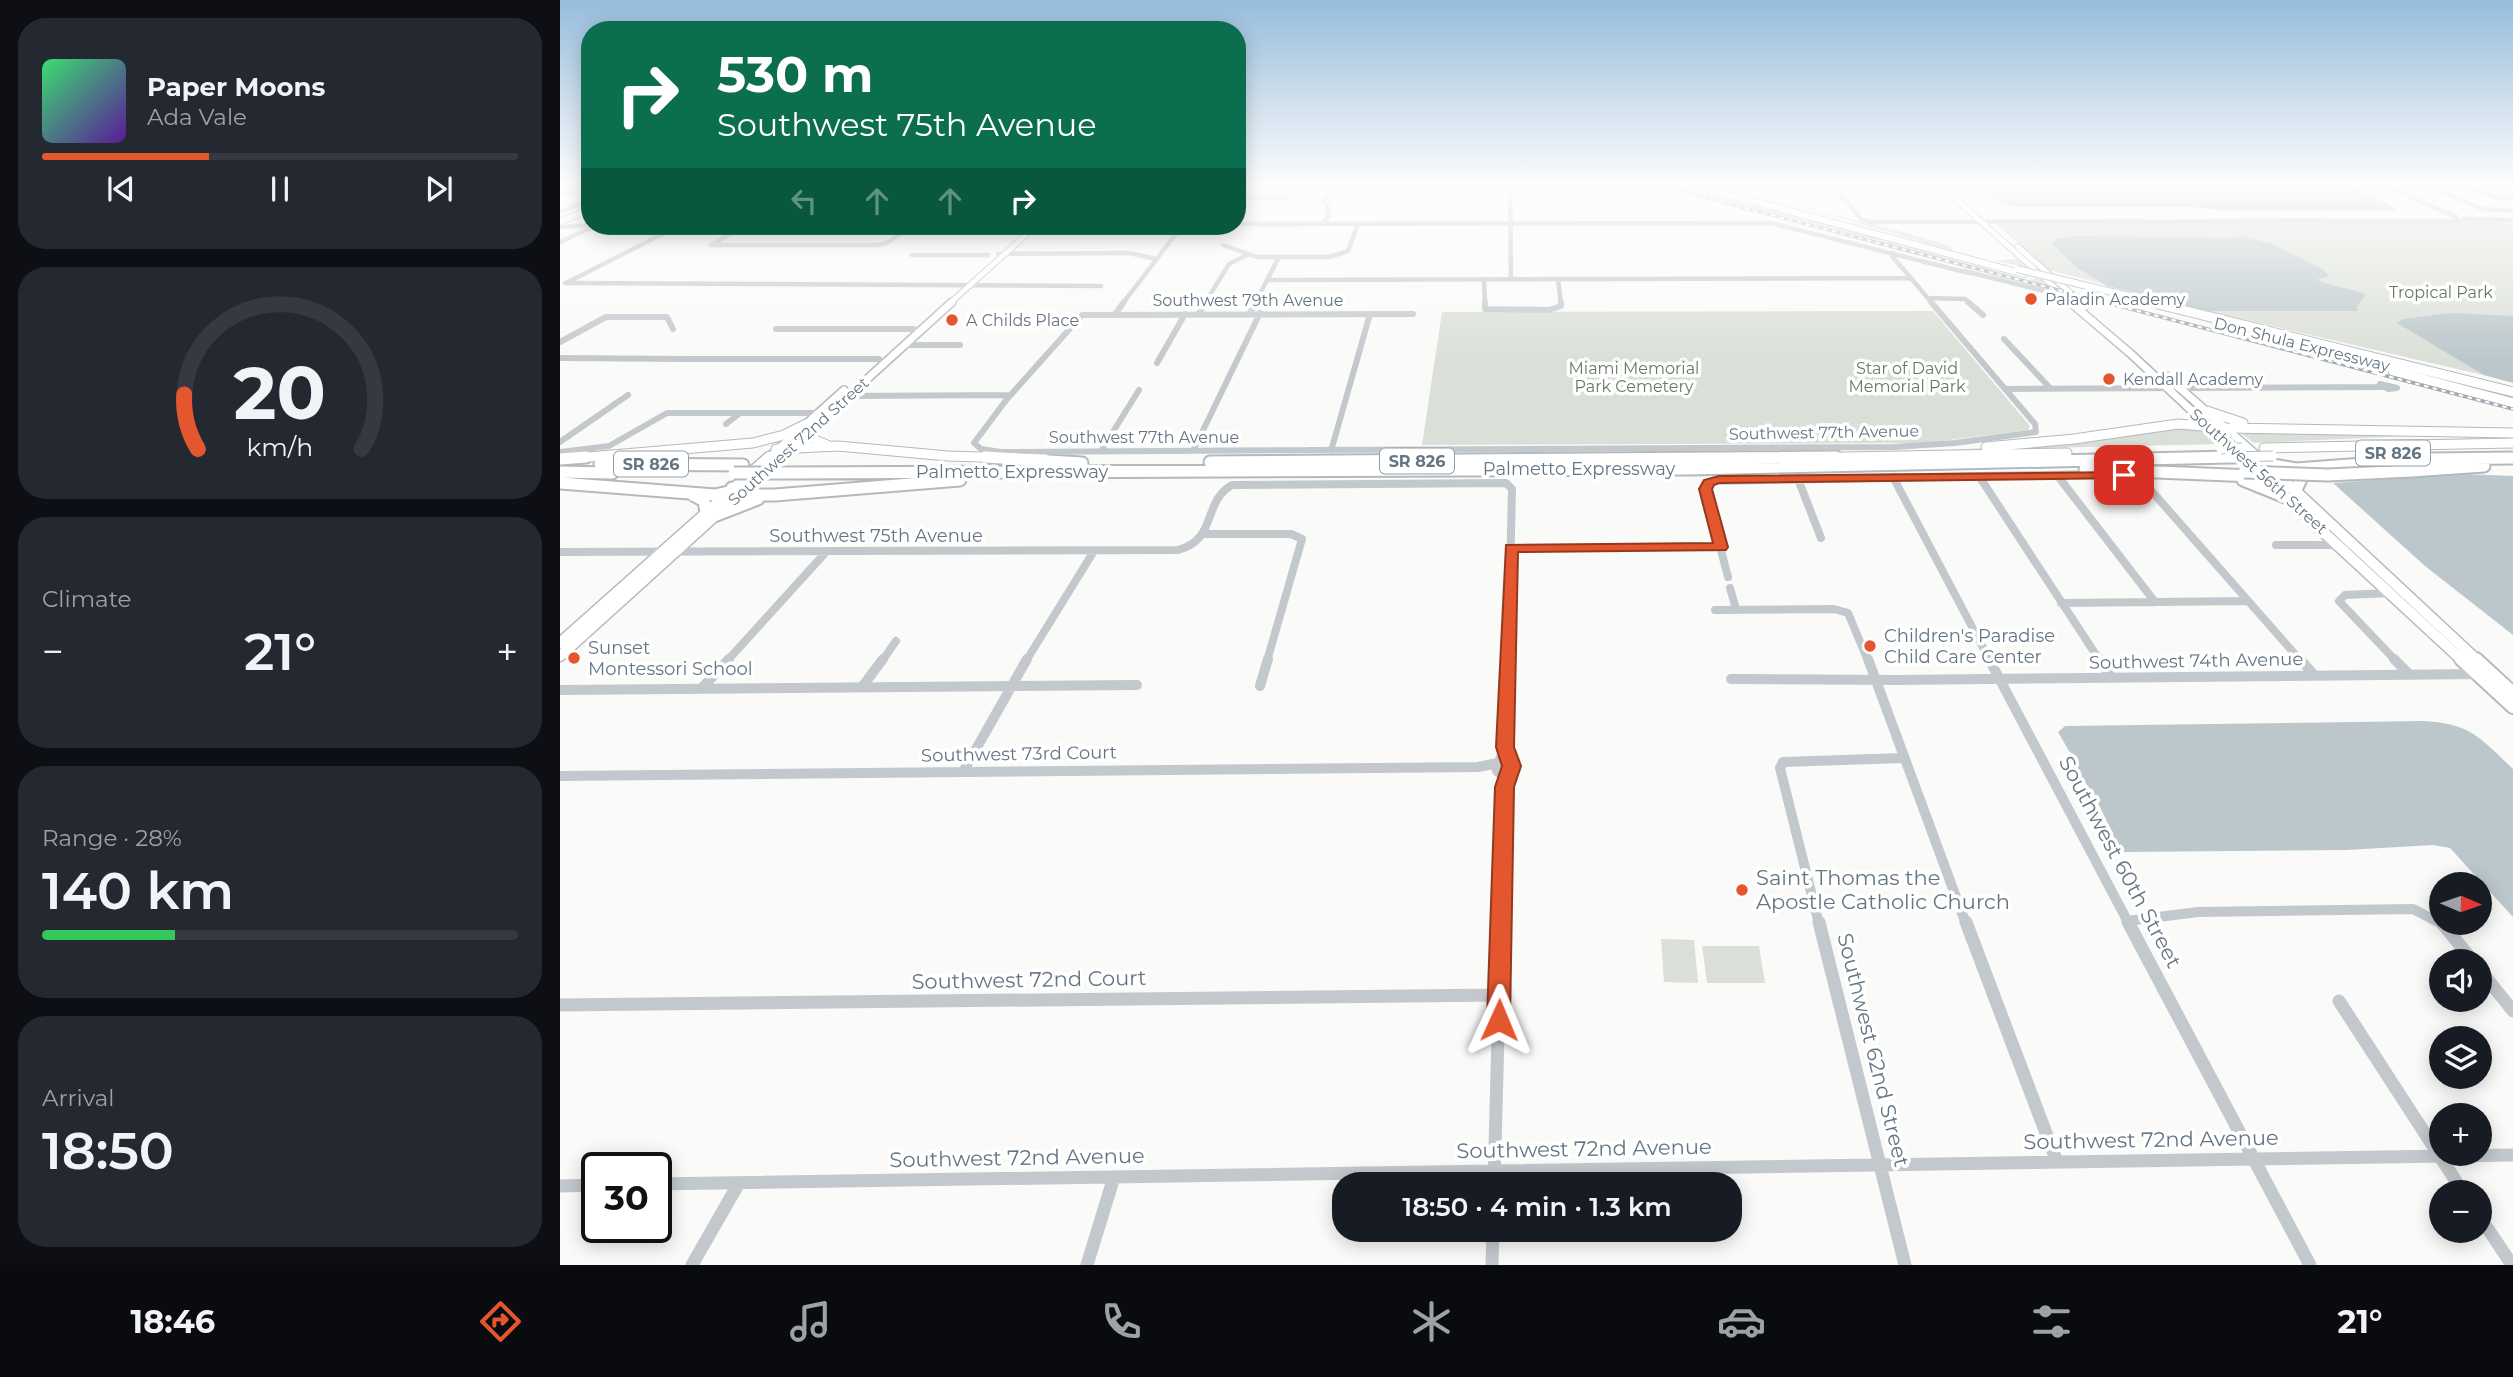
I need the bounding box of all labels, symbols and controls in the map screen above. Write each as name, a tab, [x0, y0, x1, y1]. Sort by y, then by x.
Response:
text: 530 m	[717, 45, 873, 104]
icon: right	[602, 49, 693, 140]
text: Paper Moons	[147, 71, 325, 103]
text: Ada Vale	[147, 103, 247, 131]
text: Southwest 75th Avenue	[717, 105, 1097, 144]
icon: previous	[102, 170, 140, 208]
icon: pause	[261, 170, 299, 208]
icon: next	[420, 170, 458, 208]
icon: left	[785, 182, 823, 220]
icon: ahead	[858, 182, 896, 220]
icon: ahead	[931, 182, 969, 220]
icon: right	[1004, 182, 1042, 220]
park label: Tropical Park	[2389, 283, 2493, 302]
place label: Paladin Academy	[2045, 290, 2186, 309]
street label: Southwest 79th Avenue	[1153, 291, 1343, 310]
marker: Paladin Academy	[2023, 291, 2039, 307]
place label: A Childs Place	[966, 311, 1079, 330]
marker: A Childs Place	[944, 312, 960, 328]
street label: Don Shula Expressway	[2212, 313, 2392, 376]
text: 20	[234, 350, 326, 438]
park label: Miami Memorial Park Cemetery	[1569, 359, 1699, 396]
park label: Star of David Memorial Park	[1848, 359, 1966, 396]
place label: Kendall Academy	[2123, 370, 2264, 389]
marker: Kendall Academy	[2101, 371, 2117, 387]
street label: Southwest 72nd Street	[724, 373, 873, 509]
street label: Southwest 56th Street	[2186, 405, 2332, 538]
street label: Southwest 77th Avenue	[1729, 421, 1919, 444]
street label: Southwest 77th Avenue	[1049, 428, 1239, 447]
text: km/h	[247, 432, 313, 462]
road number: SR 826	[2356, 440, 2430, 466]
pin	[2094, 445, 2154, 505]
road number: SR 826	[1380, 448, 1454, 474]
road number: SR 826	[614, 452, 688, 477]
icon: arrive	[2105, 456, 2143, 494]
street label: Palmetto Expressway	[1483, 458, 1675, 480]
street label: Palmetto Expressway	[916, 461, 1108, 483]
street label: Southwest 75th Avenue	[769, 525, 983, 547]
text: Climate	[42, 585, 131, 613]
text: 21°	[244, 620, 316, 683]
place label: Children's Paradise Child Care Center	[1884, 625, 2055, 668]
text: −	[42, 628, 64, 675]
text: +	[496, 628, 518, 675]
place label: Sunset Montessori School	[588, 637, 753, 680]
marker: Children's Paradise Child Care Center	[1862, 638, 1878, 654]
street label: Southwest 74th Avenue	[2089, 648, 2304, 674]
marker: Sunset Montessori School	[566, 650, 582, 666]
street label: Southwest 73rd Court	[921, 741, 1117, 767]
street label: Southwest 60th Street	[2054, 752, 2187, 972]
text: Range · 28%	[42, 824, 182, 852]
text: 140 km	[42, 859, 234, 922]
place label: Saint Thomas the Apostle Catholic Church	[1756, 865, 2010, 914]
north arrow	[2429, 872, 2492, 934]
map controls	[2429, 872, 2492, 1243]
marker: Saint Thomas the Apostle Catholic Church	[1734, 882, 1750, 898]
street label: Southwest 62nd Street	[1832, 930, 1915, 1169]
button: sound	[2429, 949, 2492, 1012]
street label: Southwest 72nd Court	[911, 965, 1147, 994]
position arrow	[1462, 983, 1536, 1057]
button: layers	[2429, 1026, 2492, 1089]
text: Arrival	[42, 1084, 115, 1112]
button: +	[2429, 1103, 2492, 1166]
text: 18:50	[42, 1119, 174, 1182]
street label: Southwest 72nd Avenue	[2023, 1125, 2279, 1154]
street label: Southwest 72nd Avenue	[1456, 1134, 1712, 1163]
street label: Southwest 72nd Avenue	[889, 1143, 1145, 1172]
speed limit sign: 30	[581, 1152, 672, 1243]
button: −	[2429, 1180, 2492, 1243]
text: 18:50 · 4 min · 1.3 km	[1402, 1191, 1672, 1223]
icon: directions	[476, 1297, 525, 1346]
icon: music	[786, 1297, 835, 1346]
icon: phone	[1097, 1297, 1146, 1346]
icon: climate	[1407, 1297, 1456, 1346]
icon: car	[1717, 1297, 1766, 1346]
icon: filters	[2027, 1297, 2076, 1346]
text: 18:46	[131, 1302, 215, 1341]
text: 21°	[2338, 1302, 2382, 1341]

